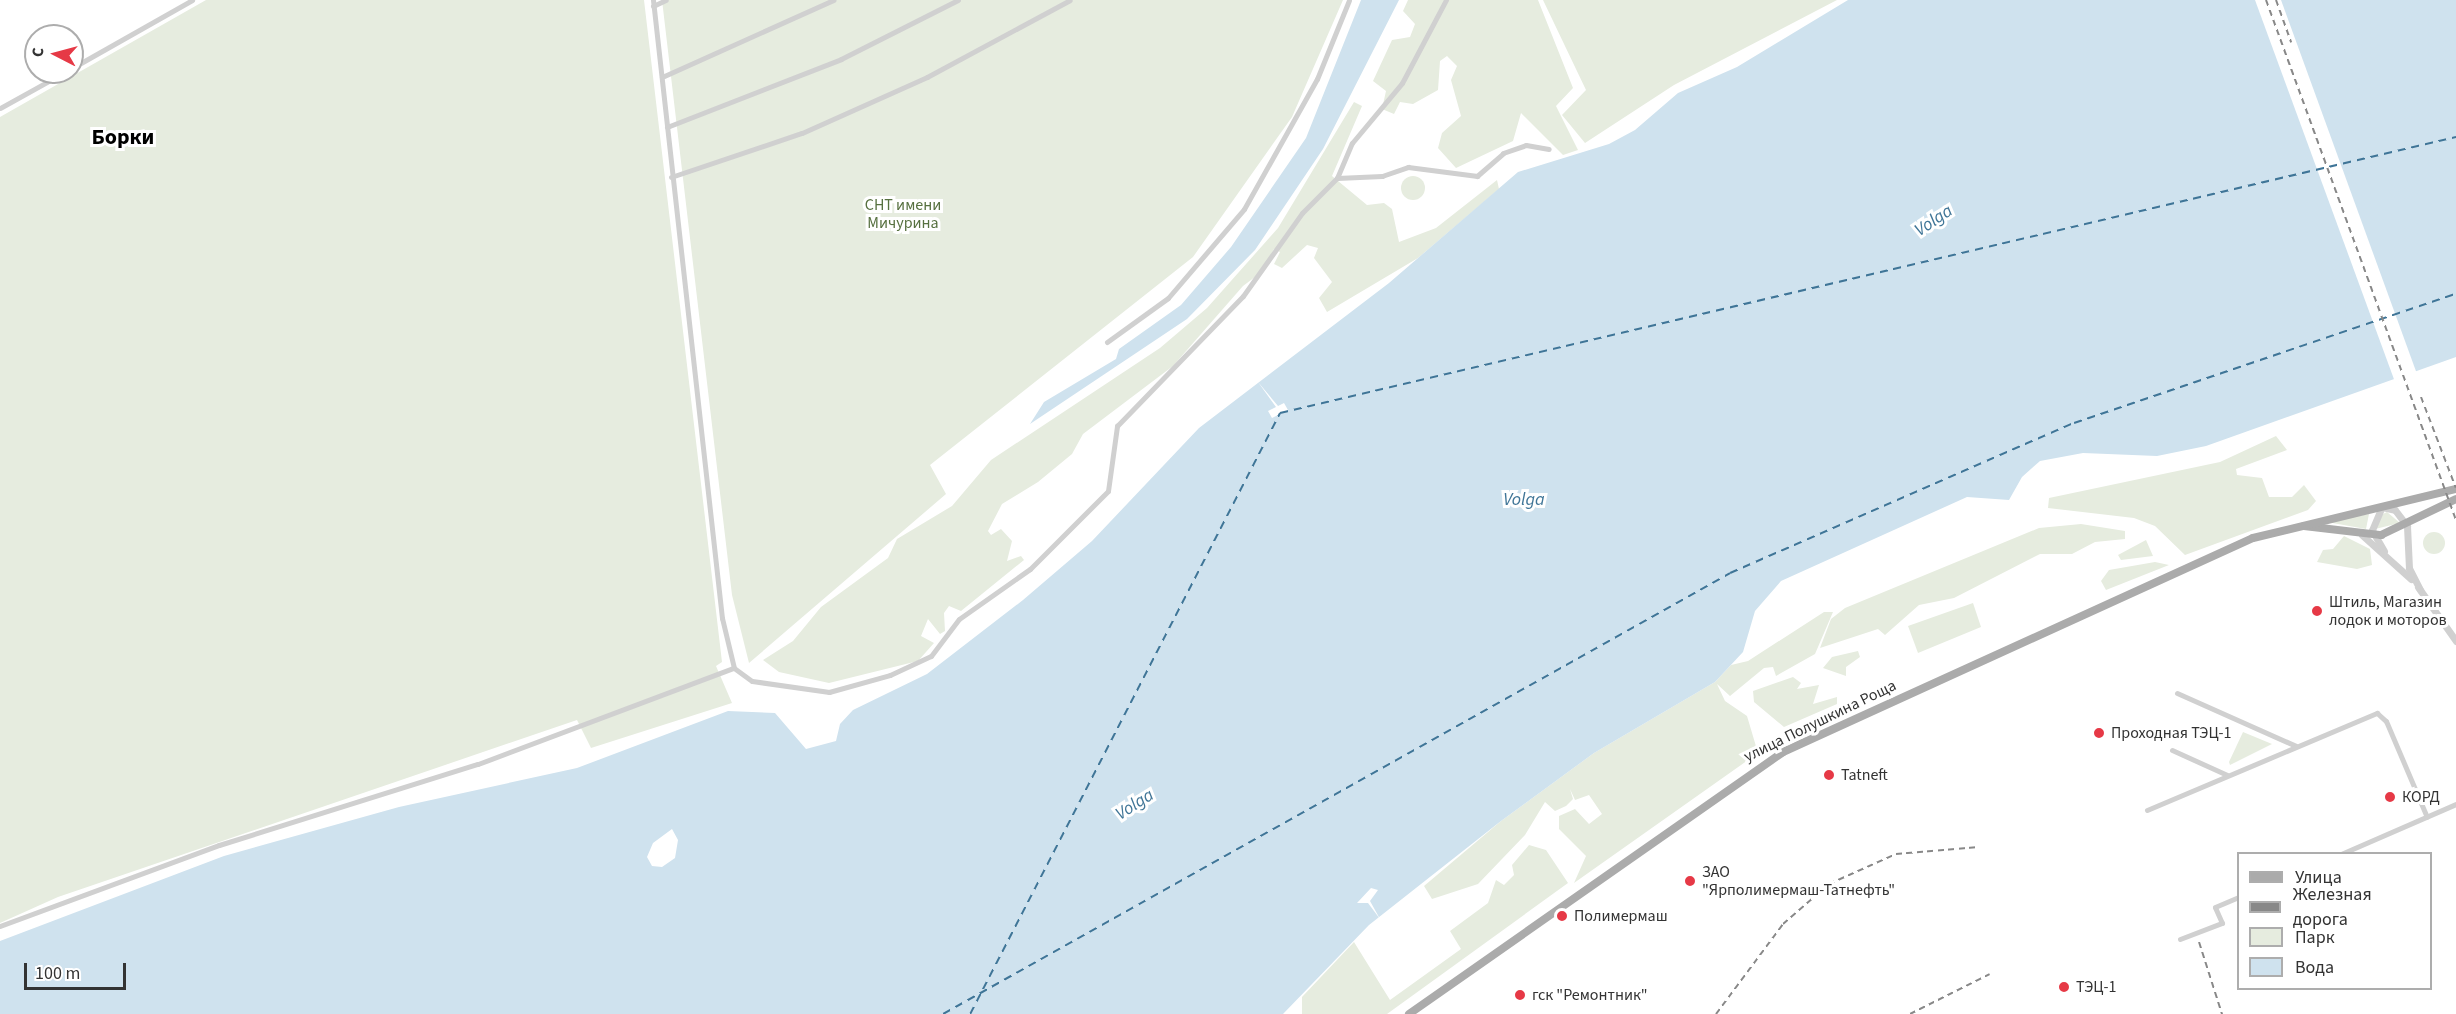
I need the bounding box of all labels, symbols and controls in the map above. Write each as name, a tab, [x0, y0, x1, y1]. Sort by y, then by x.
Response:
north arrow	[24, 24, 84, 84]
text: С	[27, 47, 50, 58]
district label: Борки	[92, 125, 154, 151]
park label: СНТ имени Мичурина	[865, 195, 941, 233]
water label: Volga	[1911, 200, 1957, 242]
water label: Volga	[1503, 489, 1545, 511]
place label: Штиль, Магазин лодок и моторов	[2329, 592, 2447, 630]
marker: Штиль, Магазин лодок и моторов	[2310, 604, 2324, 618]
street label: улица Полушкина Роща	[1741, 676, 1899, 766]
place label: Проходная ТЭЦ-1	[2111, 723, 2232, 743]
marker: Проходная ТЭЦ-1	[2092, 726, 2106, 740]
place label: Tatneft	[1841, 765, 1888, 785]
marker: Tatneft	[1822, 768, 1836, 782]
water label: Volga	[1112, 785, 1158, 825]
place label: КОРД	[2402, 787, 2440, 807]
marker: КОРД	[2383, 790, 2397, 804]
legend	[2237, 852, 2432, 990]
place label: ЗАО "Ярполимермаш-Татнефть"	[1702, 862, 1895, 900]
text: Улица	[2295, 865, 2342, 890]
marker: ЗАО "Ярполимермаш-Татнефть"	[1683, 874, 1697, 888]
text: Железная дорога	[2293, 882, 2372, 932]
place label: Полимермаш	[1574, 906, 1668, 926]
marker: Полимермаш	[1555, 909, 1569, 923]
text: Парк	[2295, 925, 2335, 950]
scale bar	[27, 951, 129, 989]
text: Вода	[2295, 955, 2334, 980]
text: 100 m	[35, 961, 80, 986]
place label: ТЭЦ-1	[2076, 977, 2116, 997]
marker: ТЭЦ-1	[2057, 980, 2071, 994]
place label: гск "Ремонтник"	[1532, 985, 1648, 1005]
marker: гск "Ремонтник"	[1513, 988, 1527, 1002]

